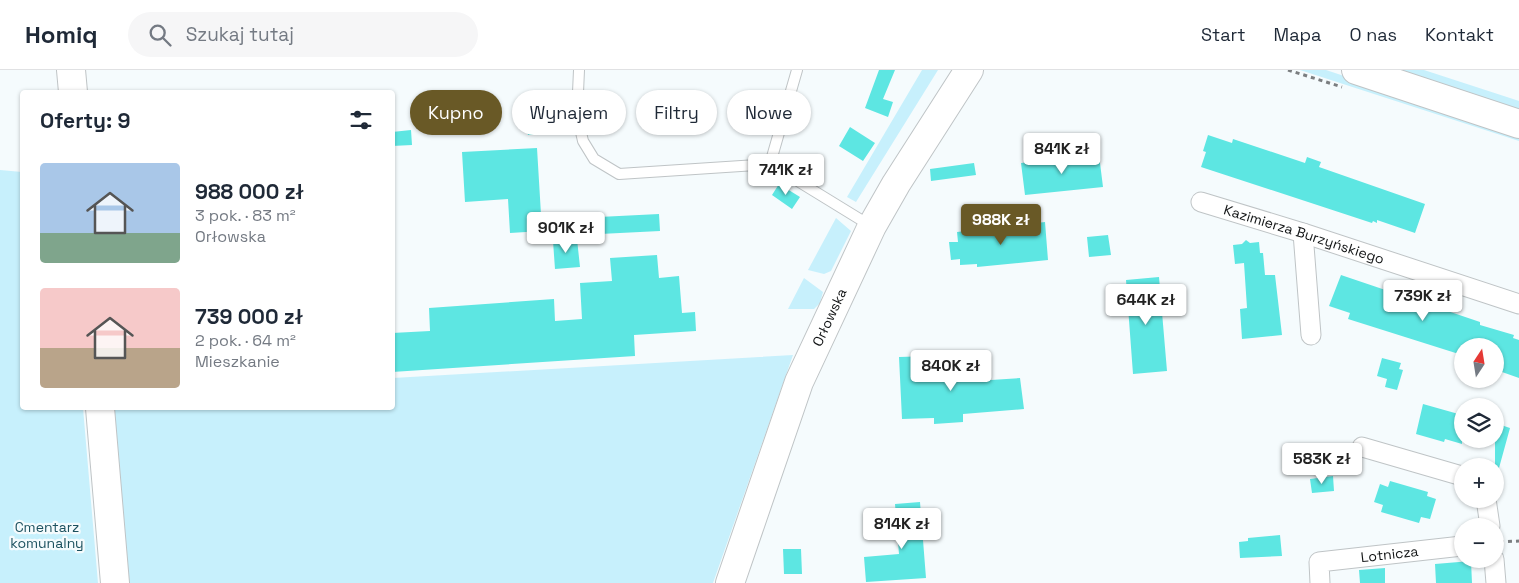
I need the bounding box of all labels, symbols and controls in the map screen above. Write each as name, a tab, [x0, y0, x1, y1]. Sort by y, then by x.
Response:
search box	[128, 12, 478, 57]
text: Homiq	[25, 19, 98, 50]
icon: search	[146, 21, 174, 49]
text: Szukaj tutaj	[186, 22, 294, 47]
text: Start	[1201, 23, 1246, 46]
text: Mapa	[1274, 23, 1321, 46]
text: O nas	[1349, 23, 1397, 46]
text: Kontakt	[1425, 23, 1494, 46]
chip: Kupno	[410, 90, 502, 135]
chip: Wynajem	[512, 90, 626, 135]
chip: Filtry	[636, 90, 717, 135]
chip: Nowe	[727, 90, 811, 135]
icon: filters	[347, 106, 375, 134]
text: Oferty: 9	[40, 107, 131, 134]
pin: 841K zł	[1016, 132, 1108, 175]
text: 841K zł	[1034, 138, 1090, 159]
pin: 741K zł	[740, 154, 832, 196]
text: 741K zł	[759, 159, 813, 180]
text: 988 000 zł	[195, 178, 304, 205]
icon: home	[80, 183, 140, 243]
street label: Kazimierza Burzyńskiego	[1222, 200, 1387, 268]
pin: 988K zł	[955, 204, 1047, 246]
text: 3 pok. · 83 m²	[195, 205, 296, 226]
text: 988K zł	[972, 209, 1030, 230]
pin: 901K zł	[520, 212, 612, 254]
text: 901K zł	[538, 217, 594, 238]
text: Orłowska	[195, 226, 266, 247]
pin: 739K zł	[1377, 280, 1469, 322]
pin: 644K zł	[1100, 284, 1192, 326]
street label: Orłowska	[808, 285, 851, 349]
text: 739K zł	[1394, 285, 1452, 306]
text: 644K zł	[1116, 289, 1176, 310]
text: 739 000 zł	[195, 303, 303, 330]
icon: home	[80, 308, 140, 368]
text: 2 pok. · 64 m²	[195, 330, 296, 351]
north arrow	[1454, 338, 1504, 388]
map controls	[1454, 338, 1504, 568]
pin: 840K zł	[905, 350, 997, 392]
text: Mieszkanie	[195, 351, 280, 372]
text: 840K zł	[921, 355, 981, 376]
button: layers	[1454, 398, 1504, 448]
pin: 583K zł	[1276, 442, 1368, 485]
text: 583K zł	[1293, 448, 1351, 469]
button: +	[1454, 458, 1504, 508]
pin: 814K zł	[856, 508, 948, 550]
text: 814K zł	[874, 513, 930, 534]
park label: Cmentarz komunalny	[10, 518, 84, 552]
button: −	[1454, 518, 1504, 568]
street label: Lotnicza	[1360, 542, 1419, 566]

